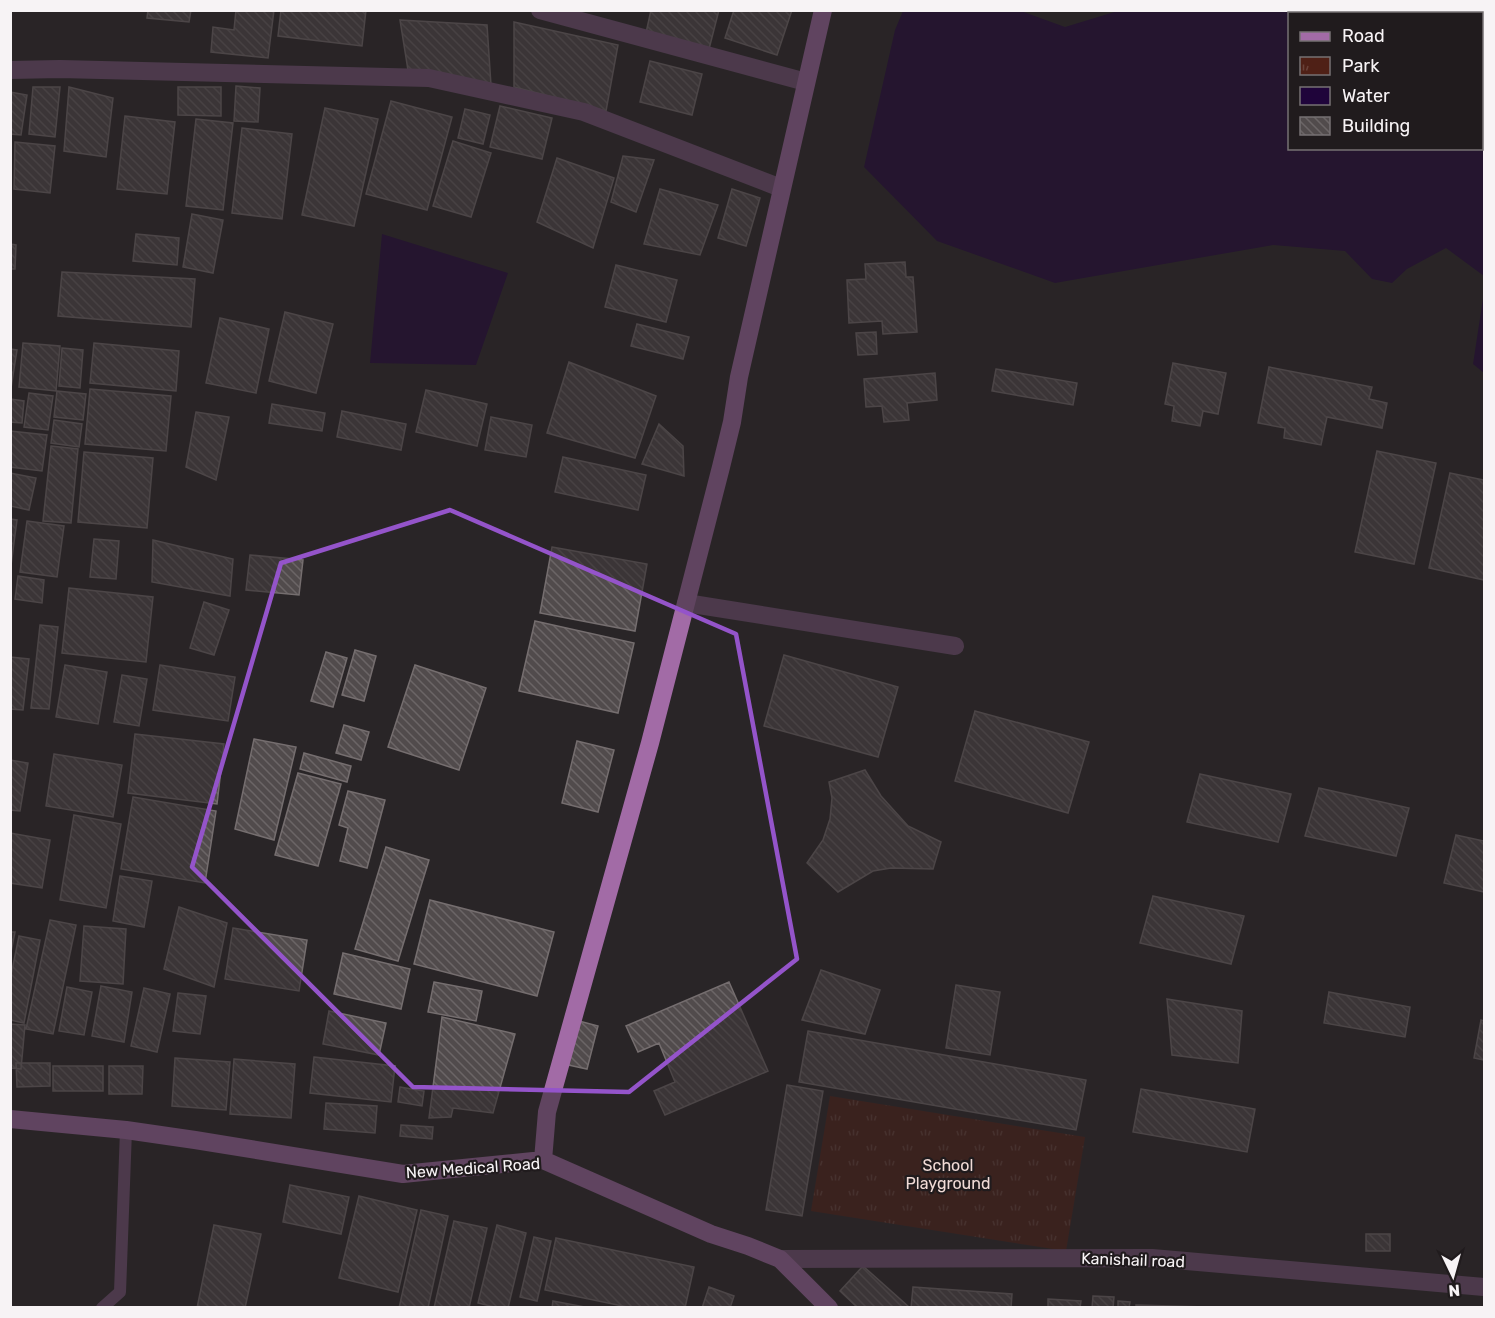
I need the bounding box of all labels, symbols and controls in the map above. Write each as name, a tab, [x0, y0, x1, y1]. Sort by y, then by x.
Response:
legend	[1288, 12, 1483, 150]
text: Road	[1342, 25, 1385, 47]
text: Park	[1342, 55, 1380, 77]
text: Water	[1342, 85, 1390, 107]
text: Building	[1342, 115, 1410, 137]
street label: New Medical Road	[405, 1154, 541, 1182]
park label: School Playground	[906, 1156, 990, 1193]
north arrow	[1423, 1246, 1483, 1306]
street label: Kanishail road	[1081, 1249, 1185, 1271]
text: N	[1448, 1280, 1461, 1300]

